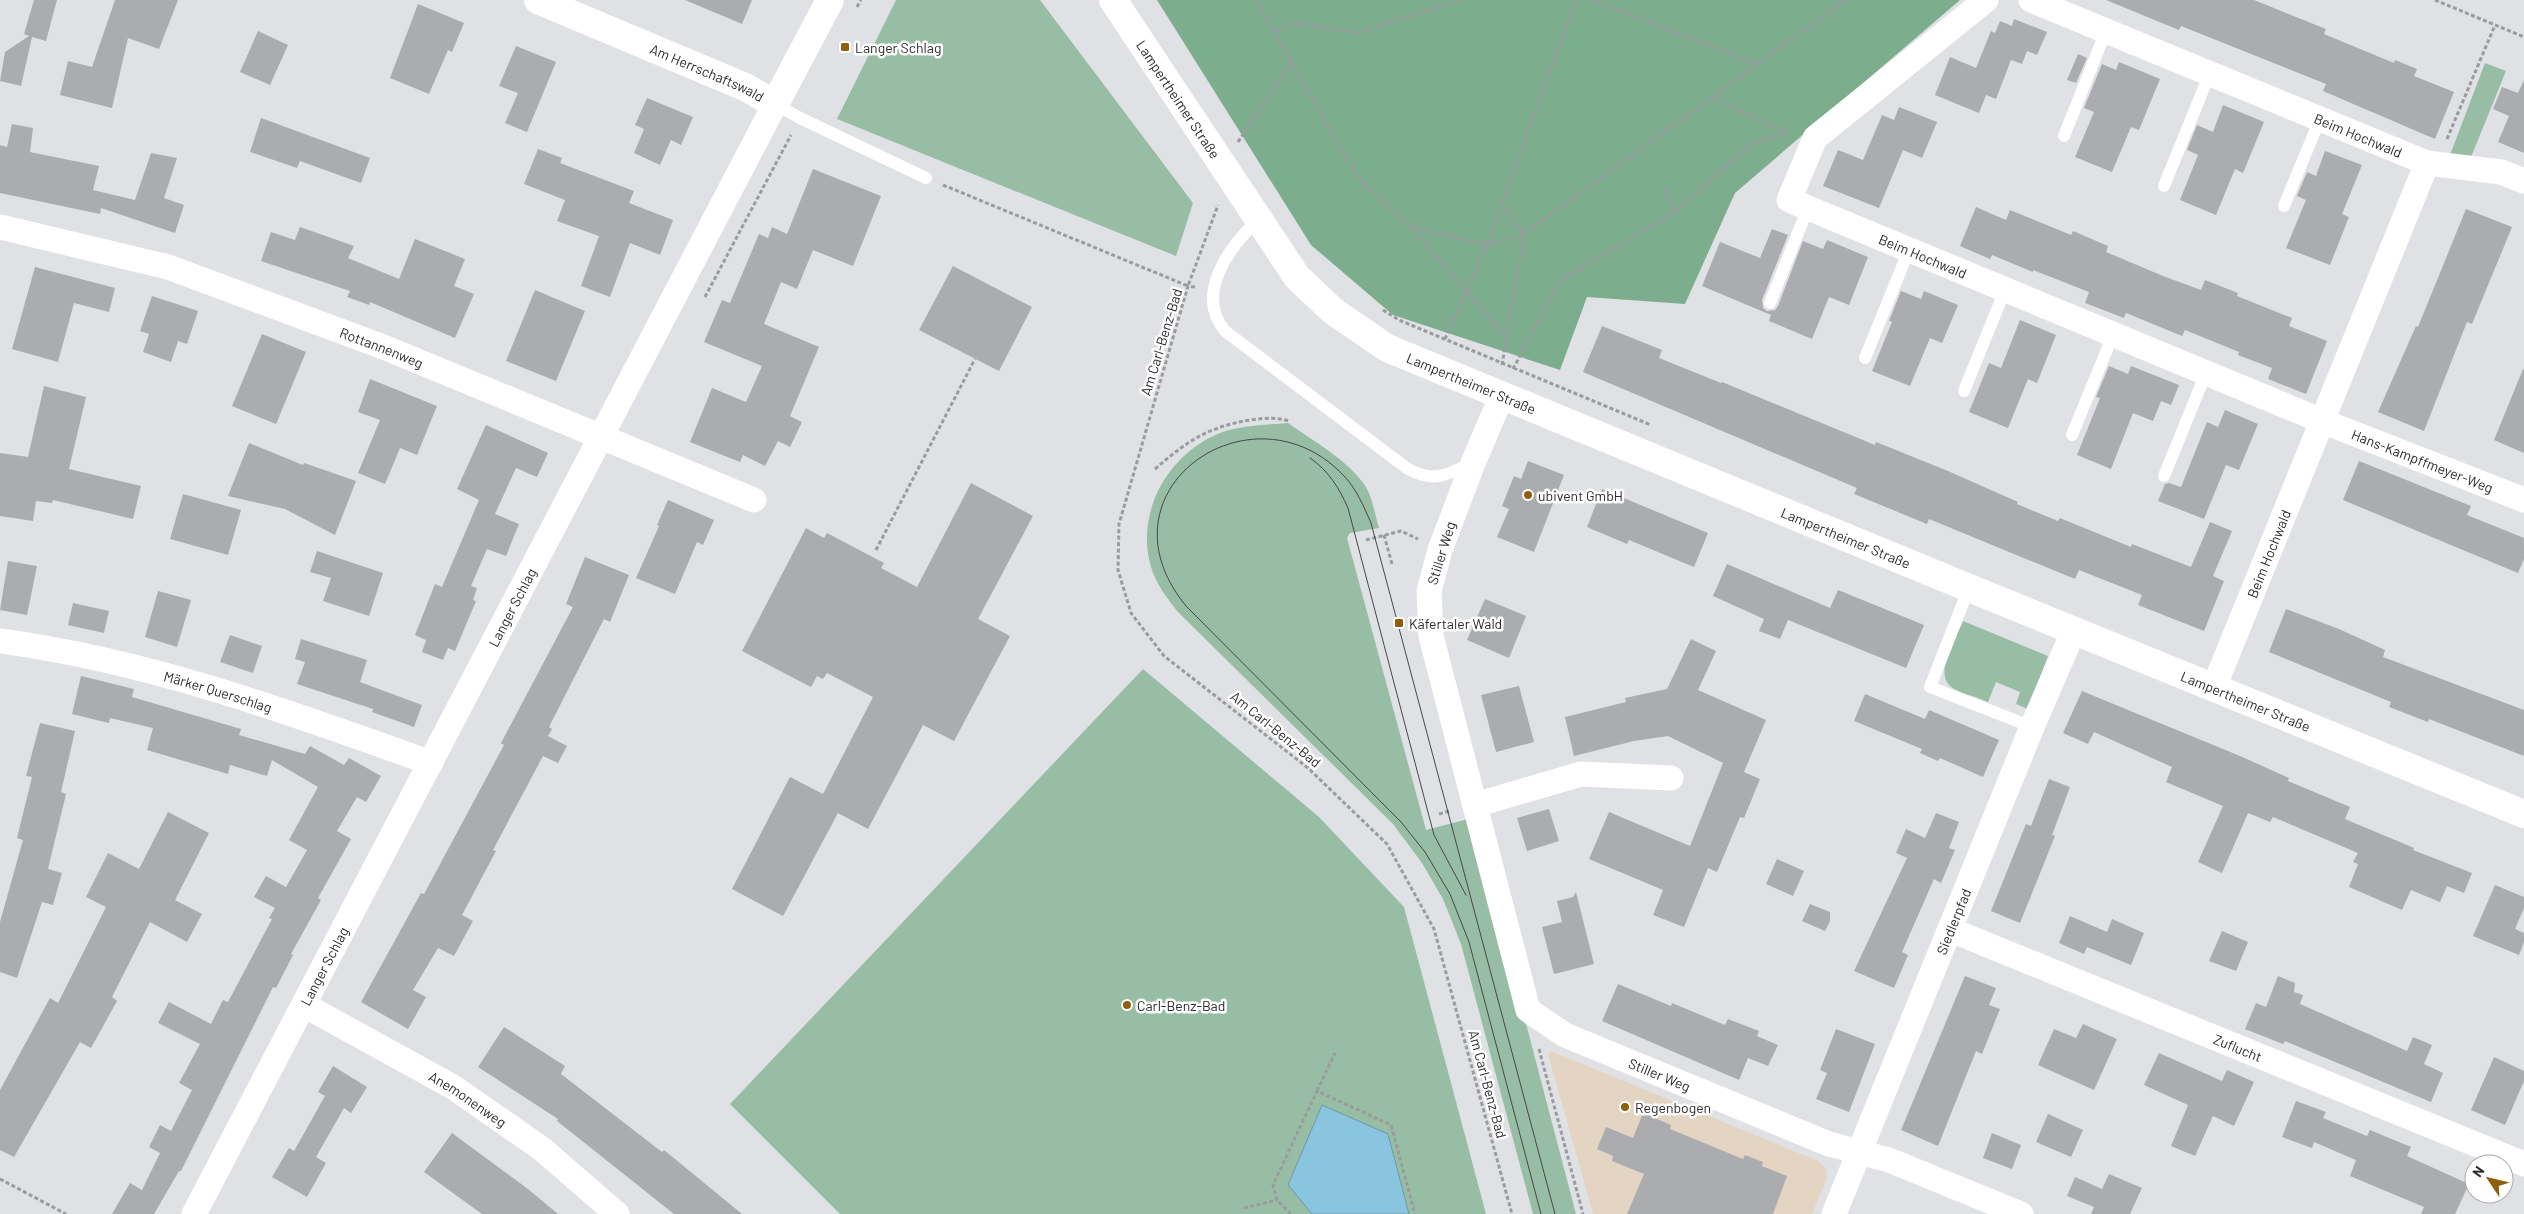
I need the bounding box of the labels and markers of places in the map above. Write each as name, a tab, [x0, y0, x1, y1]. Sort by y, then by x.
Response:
place label: Langer Schlag	[855, 39, 941, 56]
marker: Langer Schlag	[839, 41, 851, 53]
place label: ubivent GmbH	[1538, 487, 1623, 504]
marker: ubivent GmbH	[1522, 489, 1534, 501]
place label: Käfertaler Wald	[1409, 615, 1502, 632]
marker: Käfertaler Wald	[1393, 617, 1405, 629]
place label: Carl-Benz-Bad	[1137, 997, 1225, 1014]
marker: Carl-Benz-Bad	[1121, 999, 1133, 1011]
place label: Regenbogen	[1635, 1099, 1711, 1116]
marker: Regenbogen	[1619, 1101, 1631, 1113]

